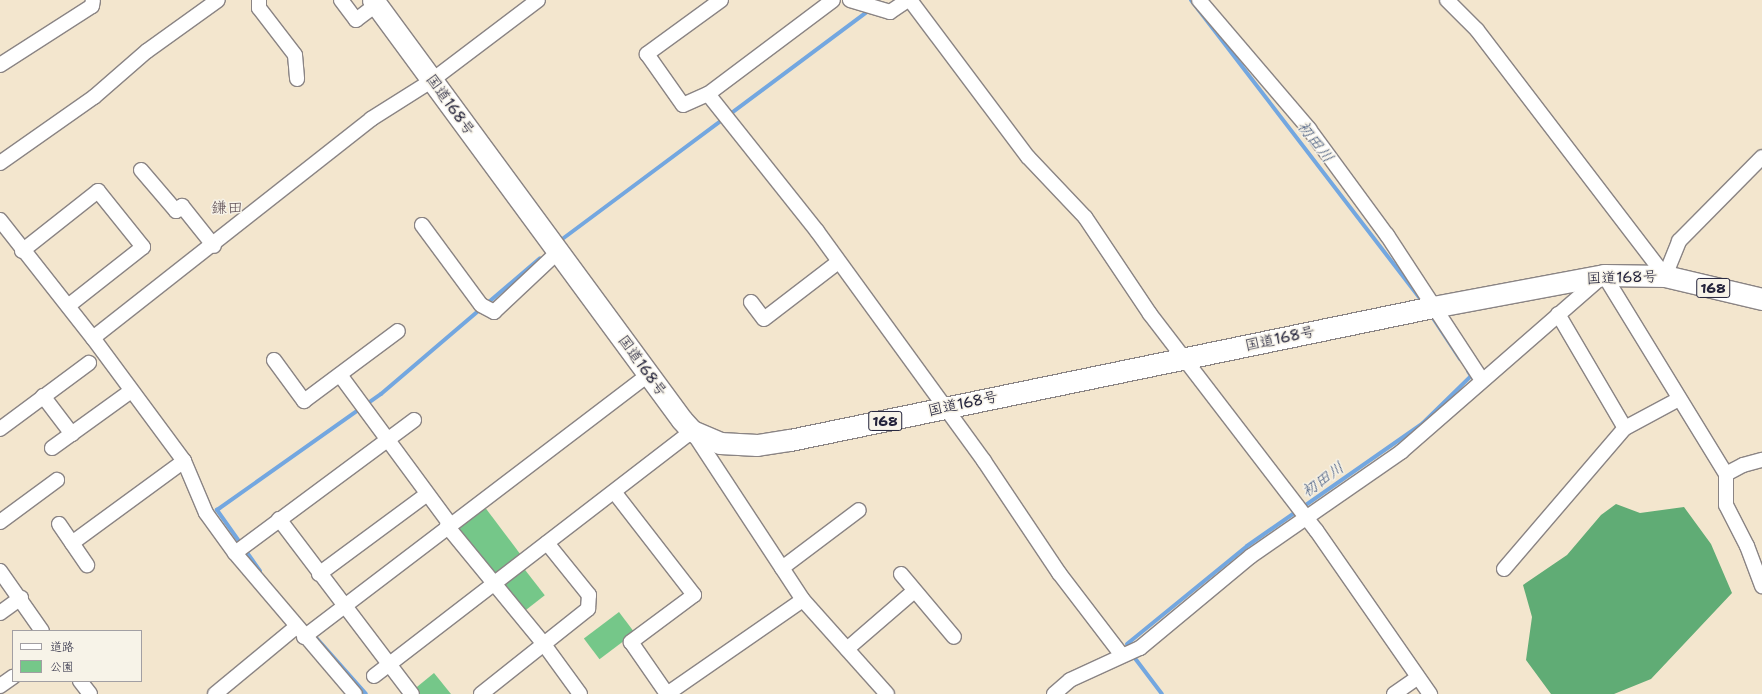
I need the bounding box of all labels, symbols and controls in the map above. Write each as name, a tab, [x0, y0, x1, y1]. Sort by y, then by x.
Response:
street label: 国道168号	[422, 71, 478, 139]
water label: 初田川	[1293, 117, 1337, 167]
district label: 鎌田	[211, 198, 243, 218]
street label: 国道168号	[1586, 268, 1658, 288]
road number: 168	[1696, 276, 1730, 300]
street label: 国道168号	[1243, 323, 1317, 355]
street label: 国道168号	[614, 332, 670, 400]
street label: 国道168号	[926, 388, 1000, 420]
road number: 168	[868, 409, 902, 433]
water label: 初田川	[1298, 458, 1348, 502]
legend	[12, 630, 142, 682]
text: 道路	[50, 639, 74, 655]
text: 公園	[50, 659, 74, 675]

